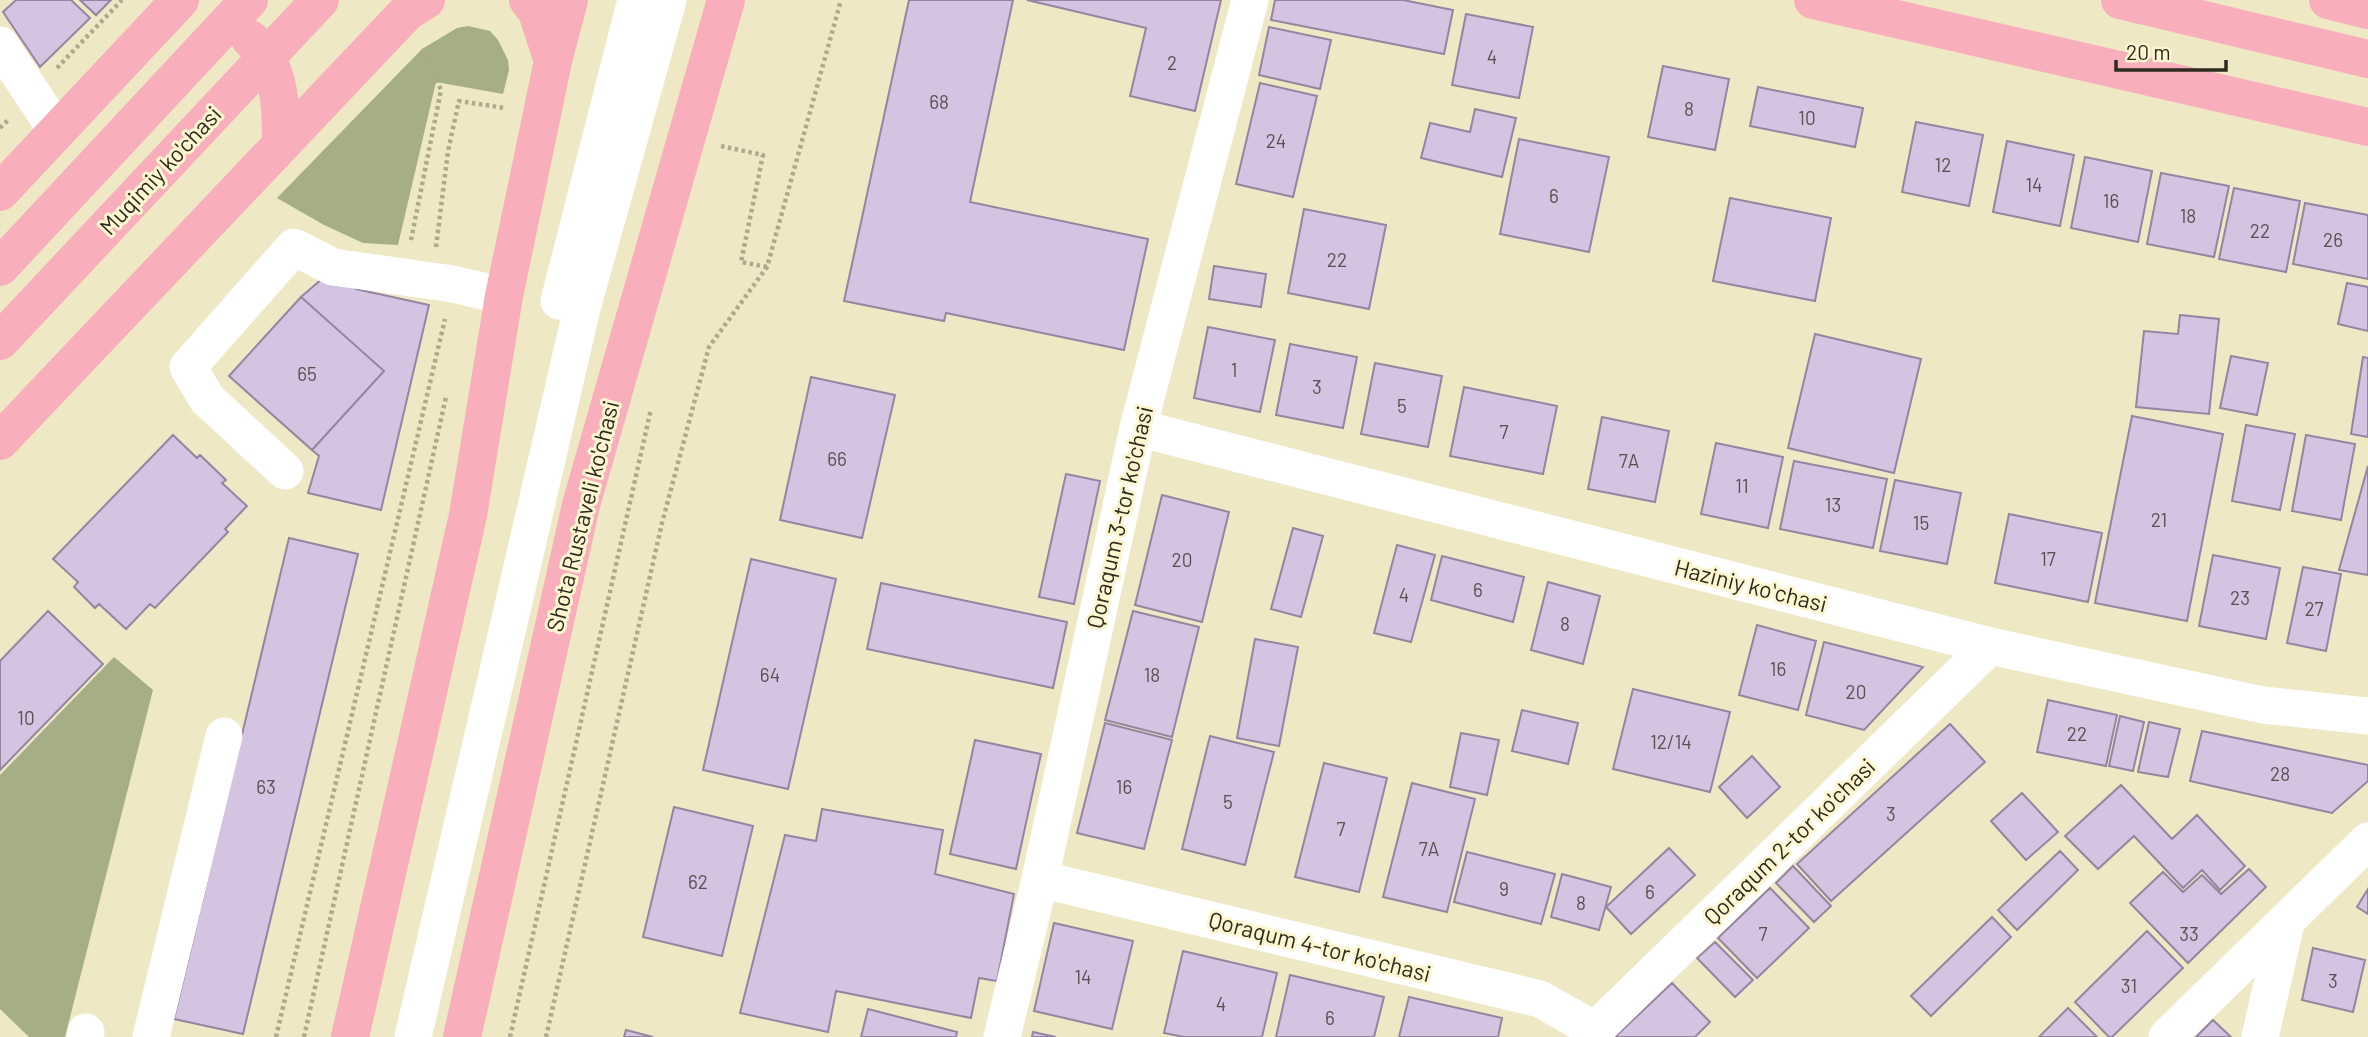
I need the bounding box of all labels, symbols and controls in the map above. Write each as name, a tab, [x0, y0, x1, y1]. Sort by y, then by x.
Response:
scale bar	[2116, 28, 2226, 72]
text: 20 m	[2126, 39, 2171, 64]
house number: 4	[1487, 45, 1497, 68]
house number: 2	[1167, 51, 1177, 74]
house number: 68	[929, 90, 949, 113]
house number: 8	[1684, 97, 1694, 120]
street label: Muqimiy ko'chasi	[93, 100, 227, 240]
house number: 10	[1798, 106, 1816, 129]
house number: 24	[1266, 129, 1286, 152]
house number: 12	[1935, 153, 1951, 176]
house number: 14	[2025, 173, 2043, 196]
house number: 6	[1549, 184, 1559, 207]
house number: 16	[2103, 189, 2119, 212]
house number: 18	[2180, 204, 2196, 227]
house number: 22	[2250, 219, 2270, 242]
house number: 26	[2323, 228, 2343, 251]
house number: 22	[1327, 248, 1347, 271]
house number: 1	[1231, 358, 1237, 381]
house number: 65	[297, 362, 317, 385]
house number: 3	[1312, 375, 1322, 398]
house number: 5	[1397, 394, 1407, 417]
street label: Shota Rustaveli ko'chasi	[540, 398, 624, 634]
street label: Qoraqum 3-tor ko'chasi	[1080, 403, 1158, 631]
house number: 7	[1500, 420, 1509, 443]
house number: 66	[827, 447, 847, 470]
house number: 7A	[1619, 449, 1639, 472]
house number: 11	[1735, 474, 1749, 497]
house number: 13	[1825, 493, 1841, 516]
house number: 21	[2151, 508, 2167, 531]
house number: 15	[1913, 511, 1929, 534]
house number: 17	[2040, 547, 2056, 570]
house number: 20	[1172, 548, 1192, 571]
street label: Haziniy koʻchasi	[1672, 553, 1830, 617]
house number: 6	[1473, 578, 1483, 601]
house number: 4	[1399, 583, 1409, 606]
house number: 23	[2230, 586, 2250, 609]
house number: 27	[2304, 597, 2324, 620]
house number: 8	[1560, 612, 1570, 635]
house number: 16	[1770, 657, 1786, 680]
house number: 64	[760, 663, 780, 686]
house number: 18	[1144, 663, 1160, 686]
house number: 20	[1846, 680, 1866, 703]
house number: 10	[17, 706, 35, 729]
house number: 22	[2067, 722, 2087, 745]
house number: 12/14	[1650, 730, 1692, 753]
street label: Qoraqum 2-tor ko'chasi	[1697, 752, 1881, 930]
house number: 28	[2270, 762, 2290, 785]
house number: 63	[256, 775, 276, 798]
house number: 16	[1116, 775, 1132, 798]
house number: 5	[1223, 790, 1233, 813]
house number: 3	[1886, 802, 1896, 825]
house number: 7	[1337, 817, 1346, 840]
house number: 7A	[1419, 837, 1439, 860]
house number: 62	[688, 870, 708, 893]
house number: 9	[1499, 877, 1509, 900]
house number: 6	[1645, 880, 1655, 903]
house number: 8	[1576, 891, 1586, 914]
street label: Qoraqum 4-tor ko'chasi	[1206, 905, 1434, 987]
house number: 7	[1759, 922, 1768, 945]
house number: 33	[2179, 922, 2199, 945]
house number: 14	[1074, 965, 1092, 988]
house number: 3	[2328, 969, 2338, 992]
house number: 31	[2121, 974, 2137, 997]
house number: 4	[1216, 992, 1226, 1015]
house number: 6	[1325, 1006, 1335, 1029]

